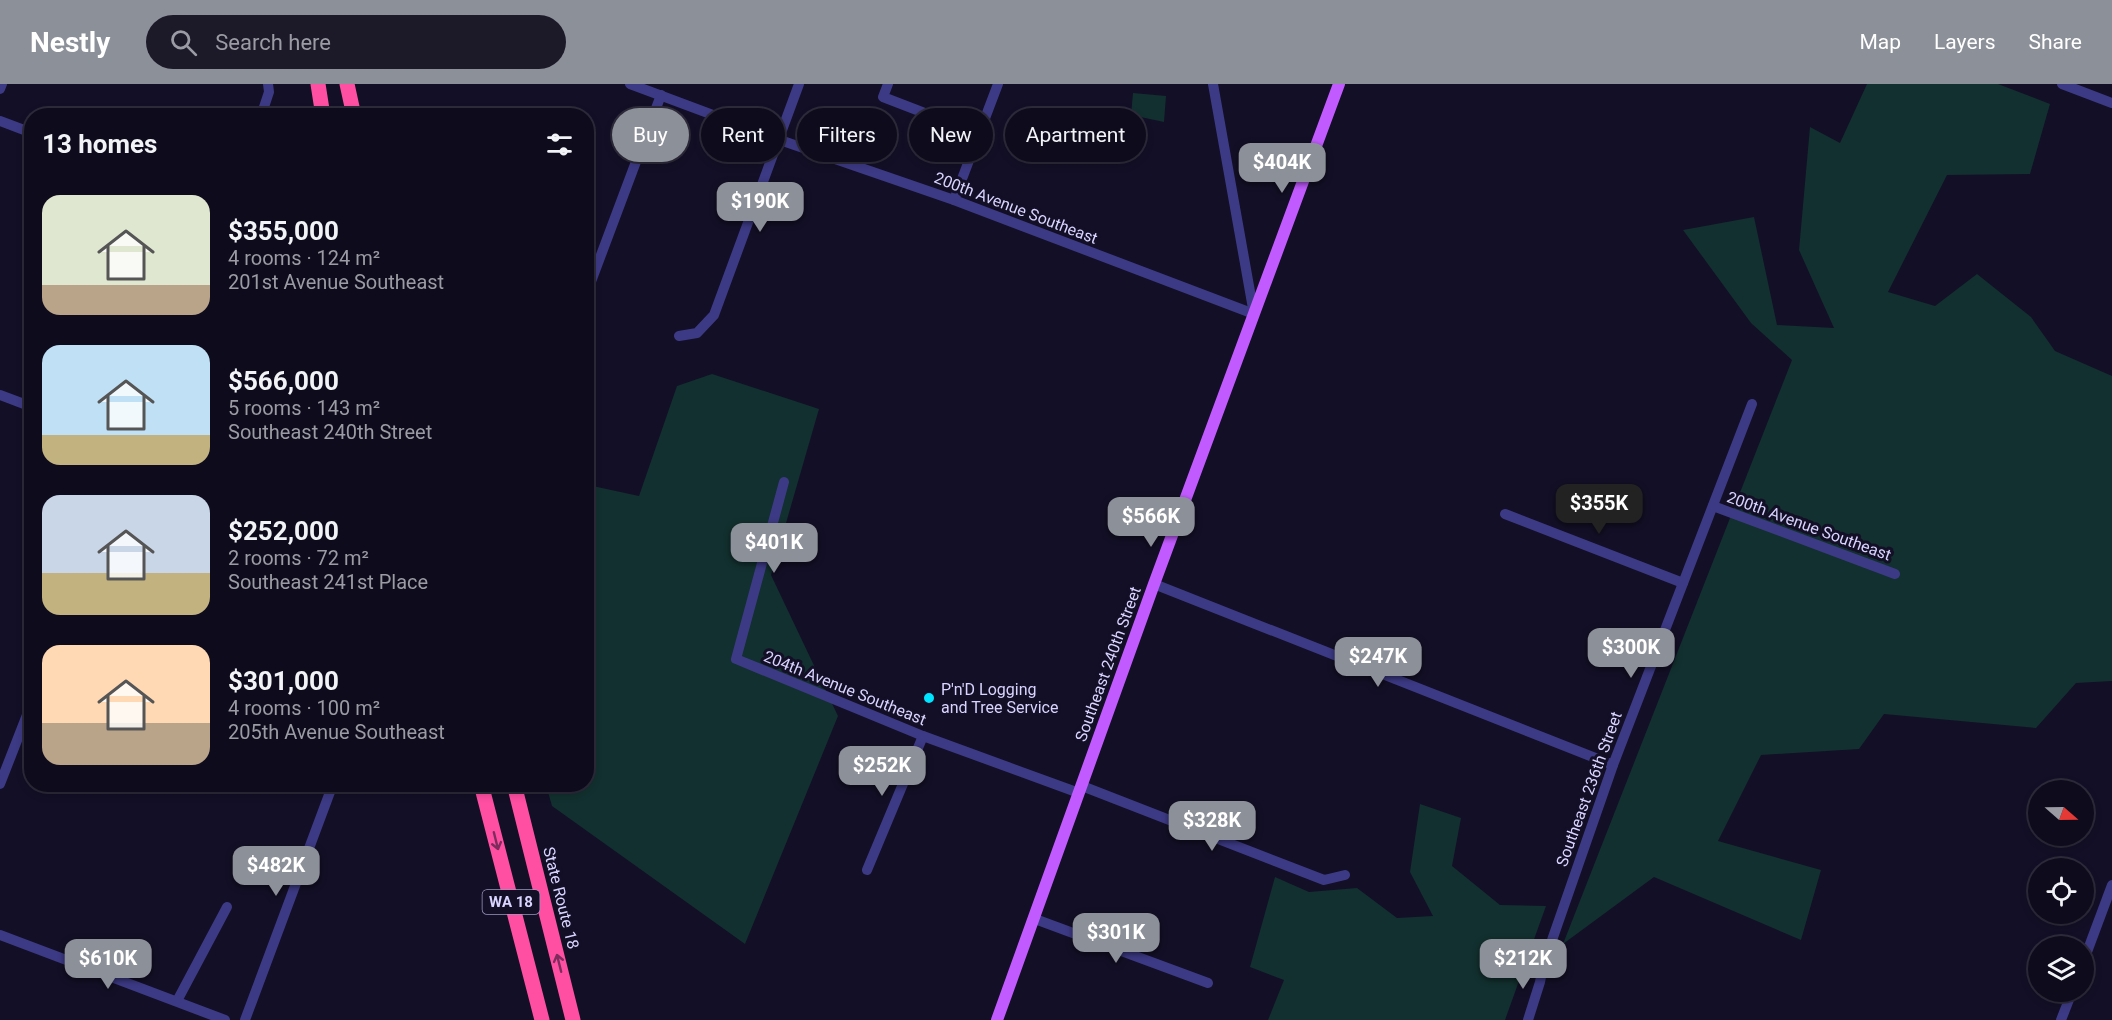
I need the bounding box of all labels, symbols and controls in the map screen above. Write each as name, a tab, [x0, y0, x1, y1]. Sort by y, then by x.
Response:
search box	[146, 15, 566, 69]
text: Nestly	[30, 26, 110, 59]
icon: search	[167, 26, 200, 59]
text: Search here	[215, 30, 331, 55]
text: Map	[1859, 30, 1901, 54]
text: Layers	[1934, 30, 1995, 54]
text: Share	[2028, 30, 2082, 54]
chip: Buy	[612, 108, 689, 162]
chip: Rent	[701, 108, 785, 162]
chip: Filters	[797, 108, 897, 162]
chip: New	[909, 108, 993, 162]
chip: Apartment	[1005, 108, 1146, 162]
icon: filters	[543, 128, 576, 161]
text: 13 homes	[42, 129, 157, 159]
pin: $404K	[1240, 143, 1324, 194]
text: $404K	[1253, 150, 1311, 174]
street label: 200th Avenue Southeast	[932, 168, 1100, 248]
pin: $190K	[718, 182, 802, 233]
text: $190K	[731, 189, 789, 213]
text: $355,000	[228, 216, 339, 246]
icon: home	[90, 219, 162, 291]
text: 4 rooms · 124 m²	[228, 246, 380, 270]
text: 201st Avenue Southeast	[228, 270, 444, 294]
text: $566,000	[228, 366, 339, 396]
icon: home	[90, 369, 162, 441]
text: 5 rooms · 143 m²	[228, 396, 380, 420]
text: Southeast 240th Street	[228, 420, 432, 444]
pin: $355K	[1557, 484, 1641, 535]
street label: 200th Avenue Southeast	[1724, 487, 1894, 565]
text: $355K	[1570, 491, 1628, 515]
pin: $566K	[1109, 497, 1193, 548]
text: $566K	[1122, 504, 1180, 528]
text: $252,000	[228, 516, 339, 546]
icon: home	[90, 519, 162, 591]
pin: $401K	[732, 523, 816, 574]
text: $401K	[745, 530, 803, 554]
text: 2 rooms · 72 m²	[228, 546, 369, 570]
text: Southeast 241st Place	[228, 570, 428, 594]
street label: Southeast 240th Street	[1071, 584, 1145, 744]
pin: $300K	[1589, 628, 1673, 679]
text: $300K	[1602, 635, 1660, 659]
pin: $247K	[1336, 637, 1420, 688]
text: $247K	[1349, 644, 1407, 668]
street label: 204th Avenue Southeast	[761, 647, 929, 729]
text: $301,000	[228, 666, 339, 696]
icon: home	[90, 669, 162, 741]
place label: P'n'D Logging and Tree Service	[941, 680, 1058, 717]
marker: P'n'D Logging and Tree Service	[922, 691, 936, 705]
text: 4 rooms · 100 m²	[228, 696, 380, 720]
street label: Southeast 236th Street	[1552, 709, 1626, 869]
text: 205th Avenue Southeast	[228, 720, 445, 744]
pin: $252K	[840, 746, 924, 797]
text: $252K	[853, 753, 911, 777]
north arrow	[2028, 780, 2094, 846]
map controls	[2028, 780, 2094, 1002]
pin: $328K	[1170, 801, 1254, 852]
text: $328K	[1183, 808, 1241, 832]
one-way arrow	[490, 831, 502, 850]
street label: State Route 18	[539, 845, 583, 951]
pin: $482K	[234, 846, 318, 897]
text: $482K	[247, 853, 305, 877]
button: locate	[2028, 858, 2094, 924]
road number: WA 18	[482, 890, 540, 914]
pin: $301K	[1074, 913, 1158, 964]
text: $301K	[1087, 920, 1145, 944]
button: layers	[2028, 936, 2094, 1002]
pin: $610K	[66, 939, 150, 990]
pin: $212K	[1481, 939, 1565, 990]
text: $610K	[79, 946, 137, 970]
text: $212K	[1494, 946, 1552, 970]
one-way arrow	[553, 954, 565, 973]

